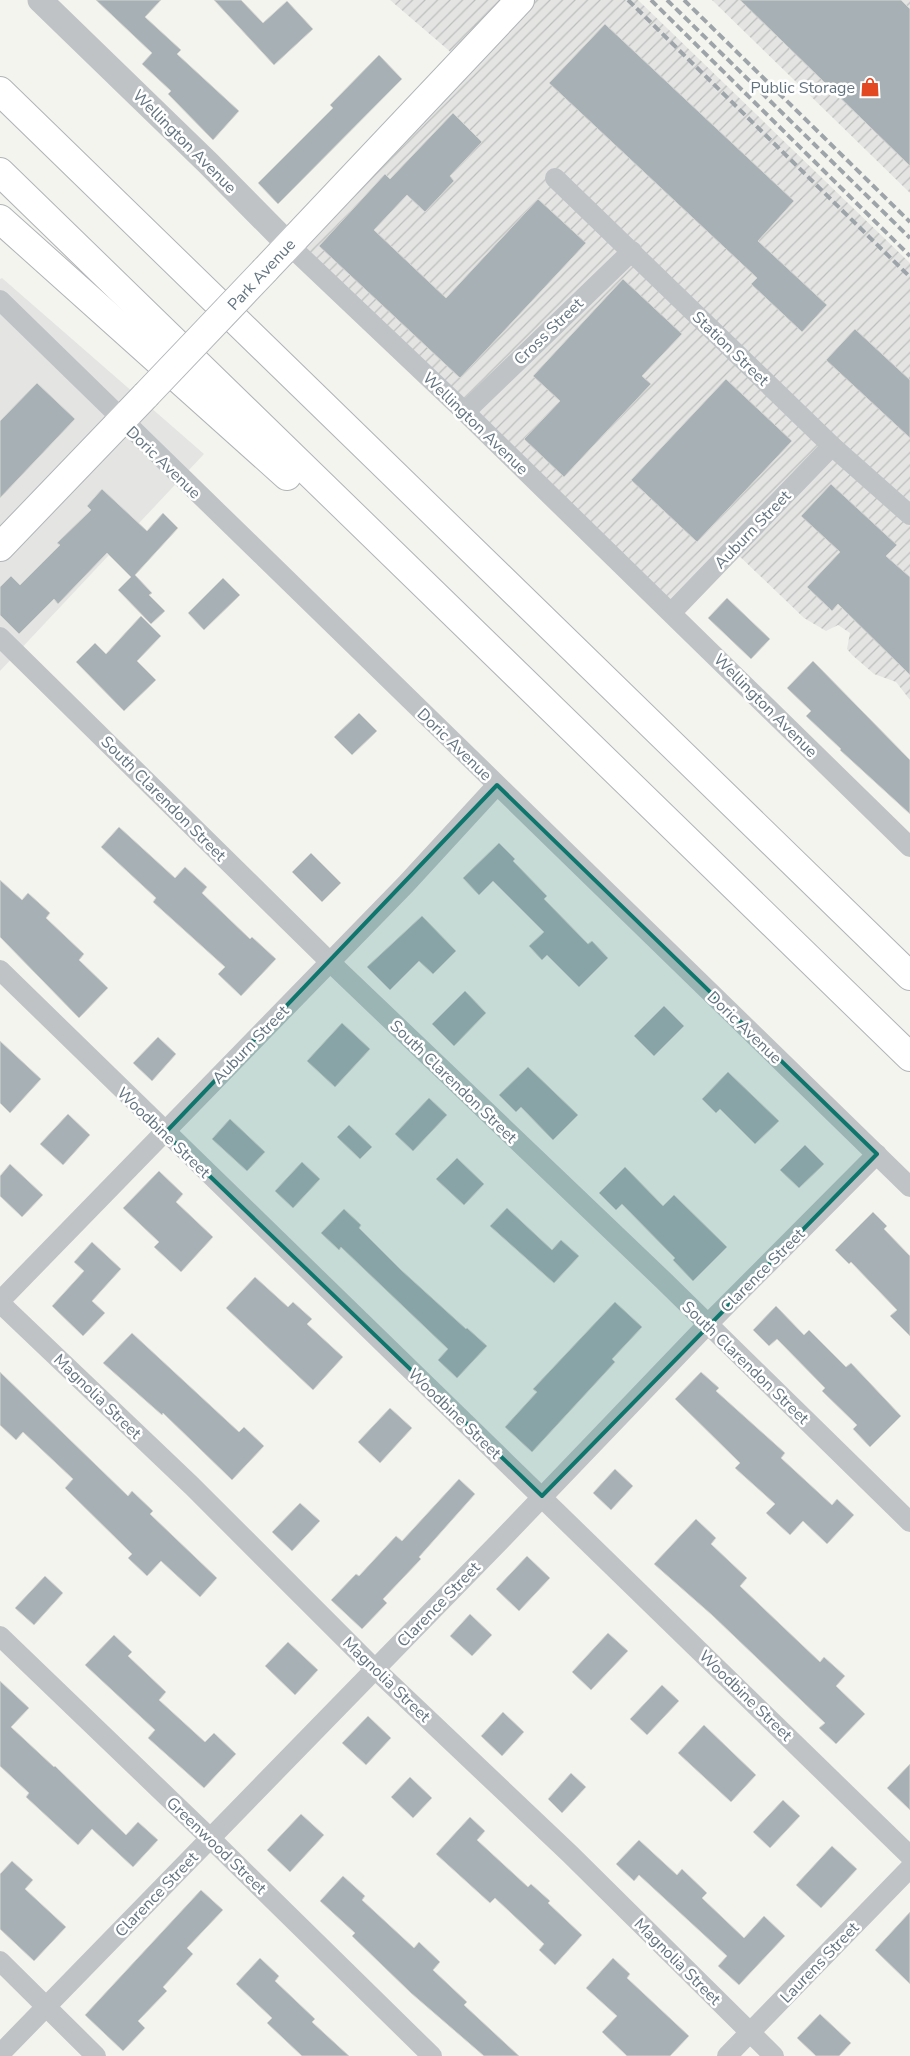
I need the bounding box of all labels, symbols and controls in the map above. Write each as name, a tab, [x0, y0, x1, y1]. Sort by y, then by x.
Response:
shop icon: Public Storage	[859, 76, 881, 98]
place label: Public Storage	[750, 77, 855, 99]
street label: Wellington Avenue	[127, 85, 241, 199]
street label: Park Avenue	[223, 234, 301, 315]
street label: Cross Street	[509, 293, 588, 370]
street label: Station Street	[687, 306, 774, 391]
street label: Wellington Avenue	[418, 368, 533, 480]
street label: Doric Avenue	[121, 421, 206, 504]
street label: Auburn Street	[710, 485, 796, 574]
street label: Wellington Avenue	[708, 649, 822, 763]
street label: Doric Avenue	[412, 703, 497, 786]
street label: South Clarendon Street	[96, 731, 231, 866]
street label: Doric Avenue	[702, 986, 787, 1069]
street label: Auburn Street	[208, 1000, 294, 1089]
street label: South Clarendon Street	[385, 1015, 522, 1149]
street label: Woodbine Street	[112, 1082, 215, 1183]
street label: Clarence Street	[716, 1224, 810, 1318]
street label: South Clarendon Street	[677, 1296, 814, 1430]
street label: Magnolia Street	[49, 1349, 146, 1445]
street label: Woodbine Street	[403, 1363, 506, 1464]
street label: Clarence Street	[392, 1557, 485, 1652]
street label: Magnolia Street	[338, 1632, 435, 1728]
street label: Woodbine Street	[694, 1645, 797, 1746]
street label: Greenwood Street	[161, 1792, 272, 1900]
street label: Clarence Street	[110, 1847, 203, 1942]
street label: Magnolia Street	[629, 1914, 726, 2010]
street label: Laurens Street	[775, 1917, 864, 2008]

